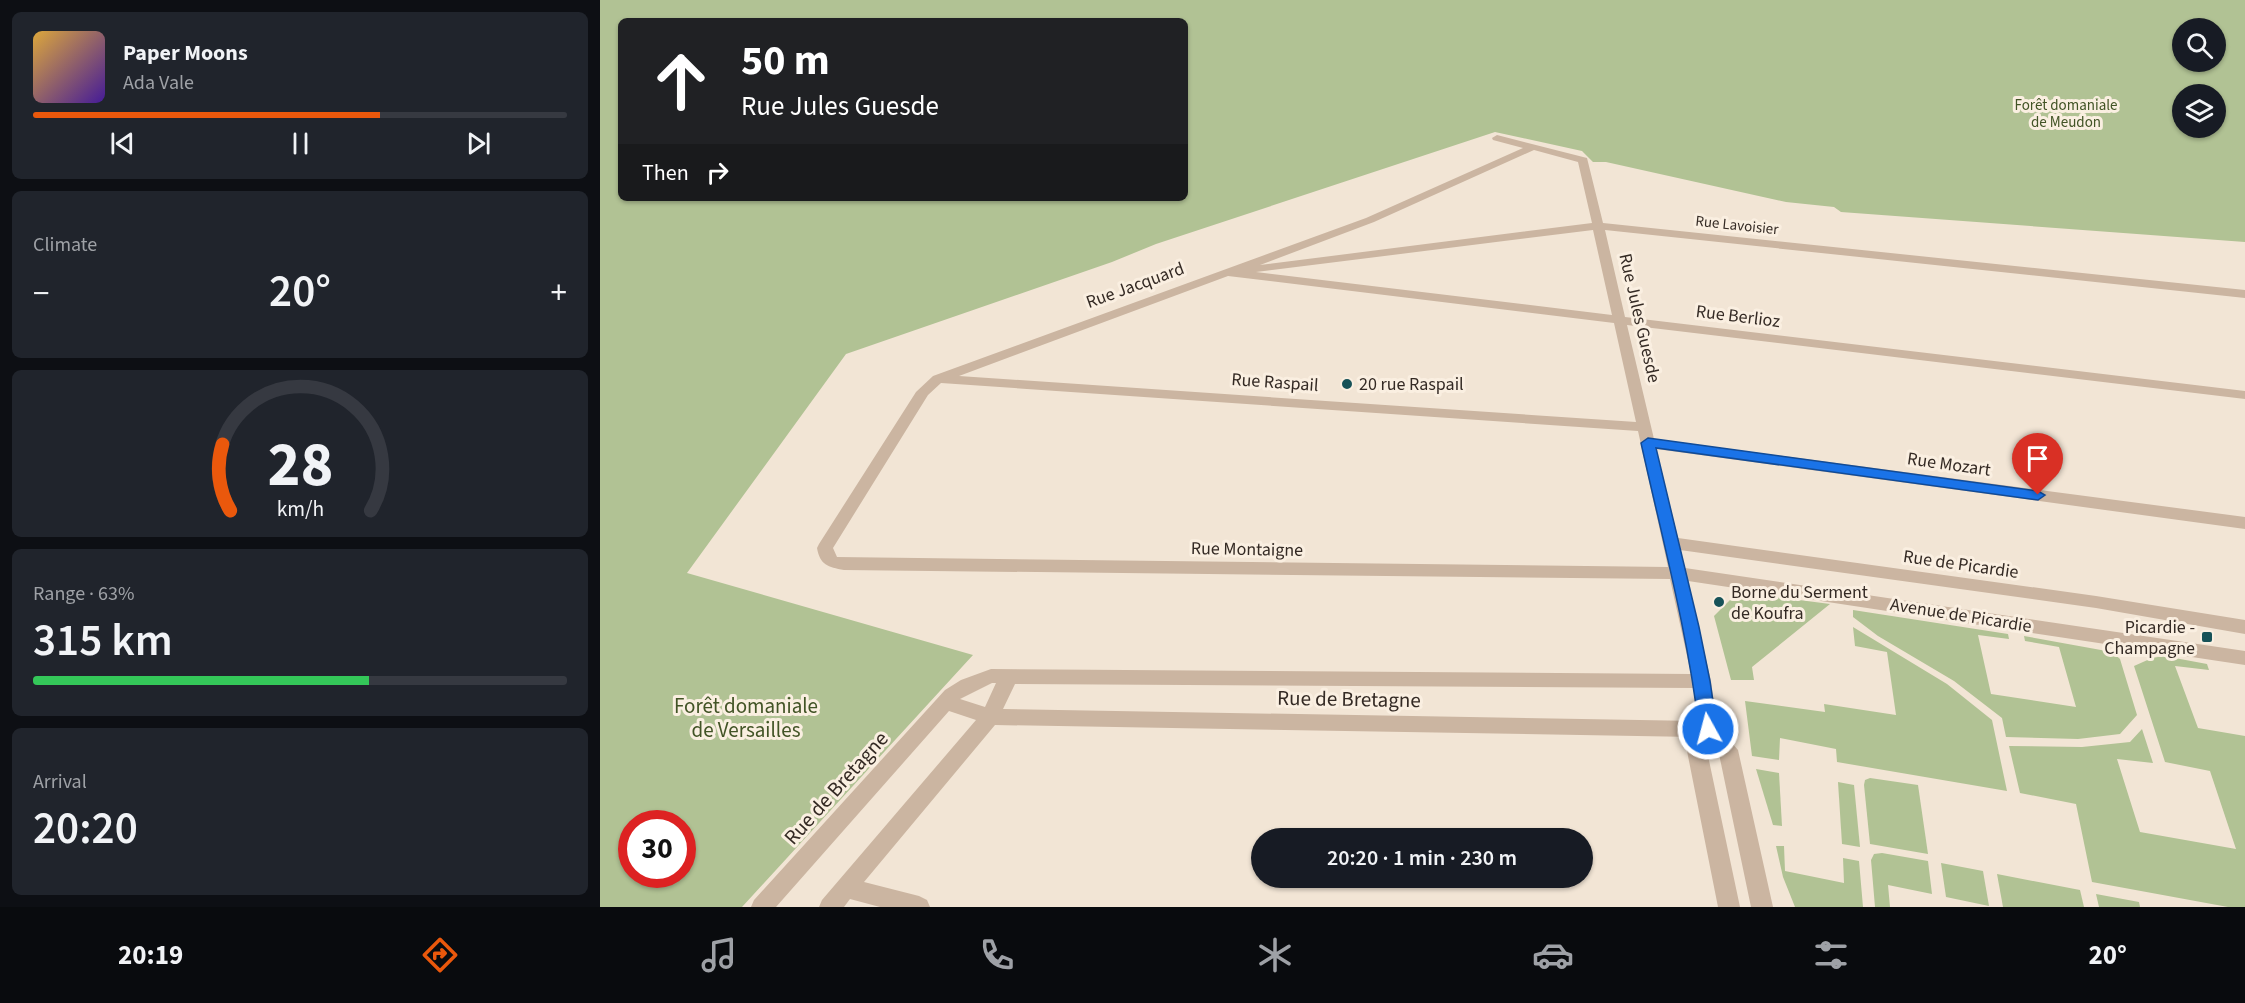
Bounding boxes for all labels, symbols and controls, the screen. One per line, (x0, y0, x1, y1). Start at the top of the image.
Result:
map controls (2172, 18, 2226, 138)
button: search (2172, 18, 2226, 72)
text: 50 m (741, 31, 830, 91)
text: Paper Moons (123, 37, 248, 69)
icon: ahead (642, 42, 720, 120)
text: Ada Vale (123, 69, 194, 97)
button: layers (2172, 84, 2226, 138)
text: Rue Jules Guesde (741, 87, 939, 126)
park label: Forêt domaniale de Meudon (2015, 95, 2117, 133)
icon: previous (106, 127, 139, 160)
icon: pause (284, 127, 317, 160)
icon: next (462, 127, 495, 160)
icon: right (701, 156, 734, 189)
text: Then (642, 157, 689, 189)
street label: Rue Lavoisier (1694, 211, 1780, 240)
text: Climate (33, 231, 97, 259)
street label: Rue Jules Guesde (1612, 251, 1667, 385)
street label: Rue Jacquard (1083, 256, 1188, 315)
text: 20° (269, 260, 331, 324)
text: − (33, 270, 49, 317)
text: + (551, 270, 567, 317)
street label: Rue Berlioz (1694, 299, 1782, 334)
street label: Rue Raspail (1231, 367, 1319, 398)
place label: 20 rue Raspail (1359, 372, 1464, 397)
marker: 20 rue Raspail (1340, 377, 1354, 391)
text: 28 (267, 421, 333, 510)
pin (2012, 433, 2063, 495)
icon: arrive (2021, 442, 2054, 475)
street label: Rue Mozart (1906, 446, 1992, 483)
text: km/h (276, 494, 324, 525)
street label: Rue Montaigne (1191, 536, 1303, 563)
street label: Rue de Picardie (1902, 544, 2020, 585)
text: Range · 63% (33, 580, 134, 608)
place label: Borne du Serment de Koufra (1731, 580, 1868, 626)
street label: Avenue de Picardie (1888, 592, 2033, 639)
marker: Borne du Serment de Koufra (1712, 595, 1726, 609)
text: 315 km (33, 609, 173, 673)
place label: Picardie - Champagne (2104, 615, 2195, 661)
marker: Picardie - Champagne (2200, 630, 2214, 644)
street label: Rue de Bretagne (1277, 683, 1421, 715)
park label: Forêt domaniale de Versailles (674, 691, 818, 745)
position arrow (1676, 697, 1740, 761)
street label: Rue de Bretagne (777, 725, 895, 851)
text: Arrival (33, 768, 87, 796)
text: 20:20 (33, 797, 138, 861)
speed limit sign: 30 (618, 810, 696, 888)
text: 20:20 · 1 min · 230 m (1327, 842, 1517, 874)
icon: directions (419, 934, 461, 976)
icon: music (698, 934, 740, 976)
icon: phone (976, 934, 1018, 976)
icon: climate (1254, 934, 1296, 976)
icon: car (1532, 934, 1574, 976)
icon: filters (1810, 934, 1852, 976)
text: 20:19 (118, 936, 183, 975)
text: 20° (2089, 936, 2127, 975)

